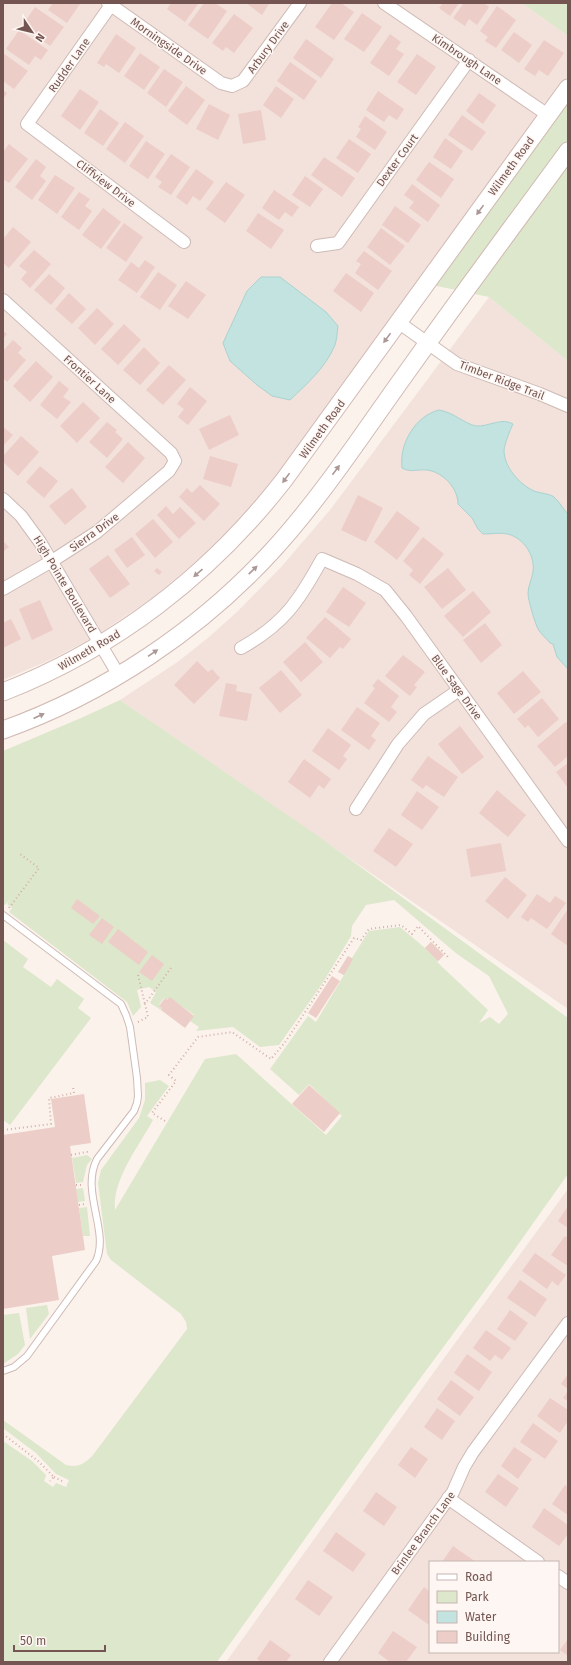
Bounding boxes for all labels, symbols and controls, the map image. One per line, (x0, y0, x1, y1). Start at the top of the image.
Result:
north arrow (12, 12, 52, 52)
street label: Morningside Drive (128, 15, 209, 78)
street label: Arbury Drive (245, 18, 292, 76)
text: N (32, 31, 47, 44)
street label: Kimbrough Lane (429, 31, 504, 87)
street label: Rudder Lane (46, 36, 93, 95)
street label: Dexter Court (374, 131, 421, 189)
street label: Wilmeth Road (486, 134, 537, 198)
street label: Cliffview Drive (73, 157, 138, 210)
one-way arrow (475, 205, 484, 216)
one-way arrow (383, 333, 391, 344)
street label: Frontier Lane (61, 353, 118, 406)
street label: Timber Ridge Trail (457, 358, 546, 403)
street label: Wilmeth Road (297, 397, 348, 461)
one-way arrow (332, 465, 340, 476)
one-way arrow (282, 472, 290, 483)
street label: Sierra Drive (67, 510, 122, 555)
street label: High Pointe Boulevard (30, 533, 99, 635)
one-way arrow (248, 565, 258, 575)
one-way arrow (193, 569, 204, 578)
street label: Wilmeth Road (56, 627, 123, 673)
one-way arrow (148, 649, 158, 657)
street label: Blue Sage Drive (429, 652, 485, 722)
one-way arrow (34, 713, 45, 719)
street label: Brinlee Branch Lane (389, 1489, 458, 1578)
legend (429, 1561, 559, 1653)
text: Road (465, 1570, 493, 1584)
text: Park (465, 1590, 489, 1604)
text: Water (465, 1610, 497, 1624)
scale bar (14, 1627, 105, 1653)
text: Building (465, 1630, 511, 1644)
text: 50 m (20, 1634, 46, 1648)

